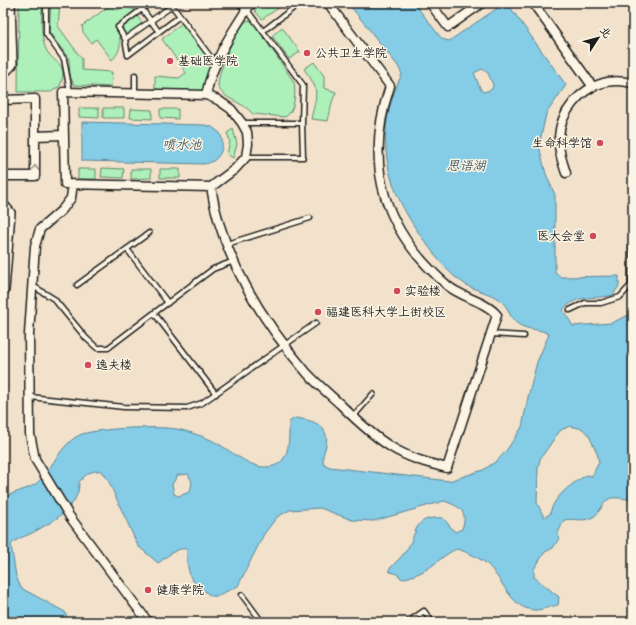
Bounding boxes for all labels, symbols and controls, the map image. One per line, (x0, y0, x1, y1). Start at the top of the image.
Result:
north arrow (578, 18, 618, 58)
text: 北 (597, 24, 614, 41)
place label: 公共卫生学院 (315, 46, 387, 60)
marker: 公共卫生学院 (302, 48, 312, 58)
place label: 基础医学院 (178, 54, 238, 68)
marker: 基础医学院 (165, 56, 175, 66)
place label: 生命科学馆 (532, 136, 592, 150)
water label: 喷水池 (162, 137, 202, 152)
marker: 生命科学馆 (595, 138, 605, 148)
water label: 思语湖 (446, 158, 487, 173)
one-way arrow (31, 165, 39, 171)
place label: 医大会堂 (537, 229, 585, 243)
marker: 医大会堂 (588, 231, 598, 241)
place label: 实验楼 (405, 284, 441, 298)
marker: 实验楼 (392, 286, 402, 296)
place label: 福建医科大学上街校区 (326, 305, 446, 319)
marker: 福建医科大学上街校区 (313, 307, 323, 317)
place label: 逸夫楼 (96, 358, 132, 372)
marker: 逸夫楼 (83, 360, 93, 370)
place label: 健康学院 (156, 583, 204, 597)
marker: 健康学院 (143, 585, 153, 595)

